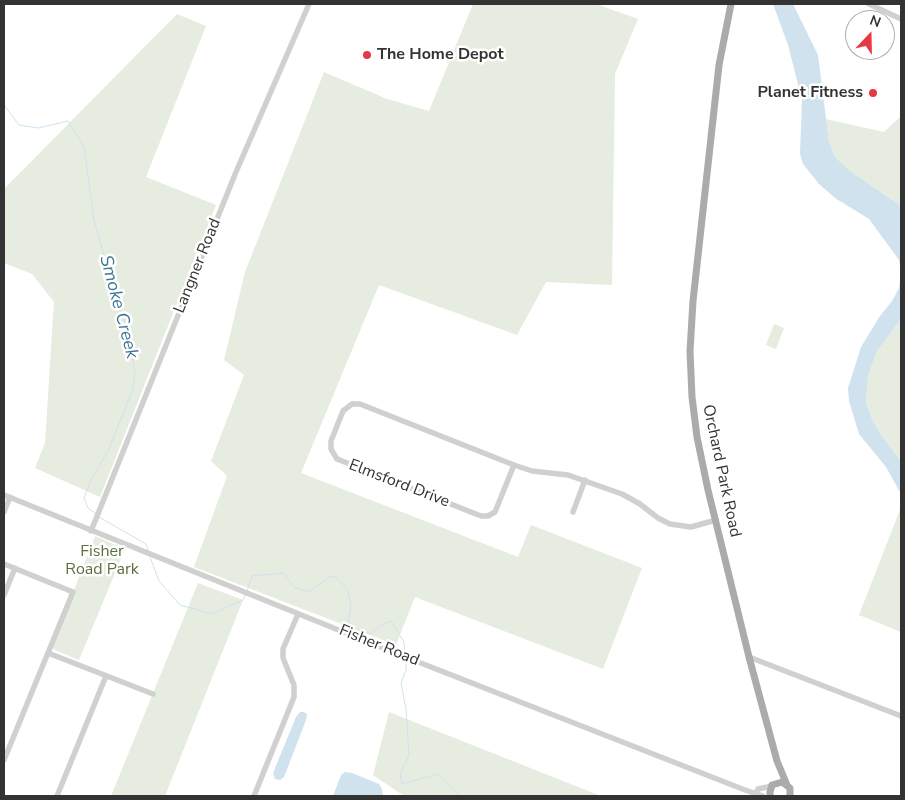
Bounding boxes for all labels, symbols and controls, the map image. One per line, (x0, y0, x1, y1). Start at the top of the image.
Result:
north arrow (845, 10, 895, 60)
text: N (867, 11, 883, 32)
place label: The Home Depot (377, 45, 504, 65)
marker: The Home Depot (361, 49, 373, 61)
place label: Planet Fitness (757, 83, 863, 103)
marker: Planet Fitness (867, 87, 879, 99)
street label: Langner Road (170, 216, 226, 316)
water label: Smoke Creek (94, 253, 142, 361)
street label: Orchard Park Road (698, 403, 744, 539)
street label: Elmsford Drive (346, 456, 452, 512)
park label: Fisher Road Park (65, 542, 139, 580)
street label: Fisher Road (336, 621, 422, 671)

